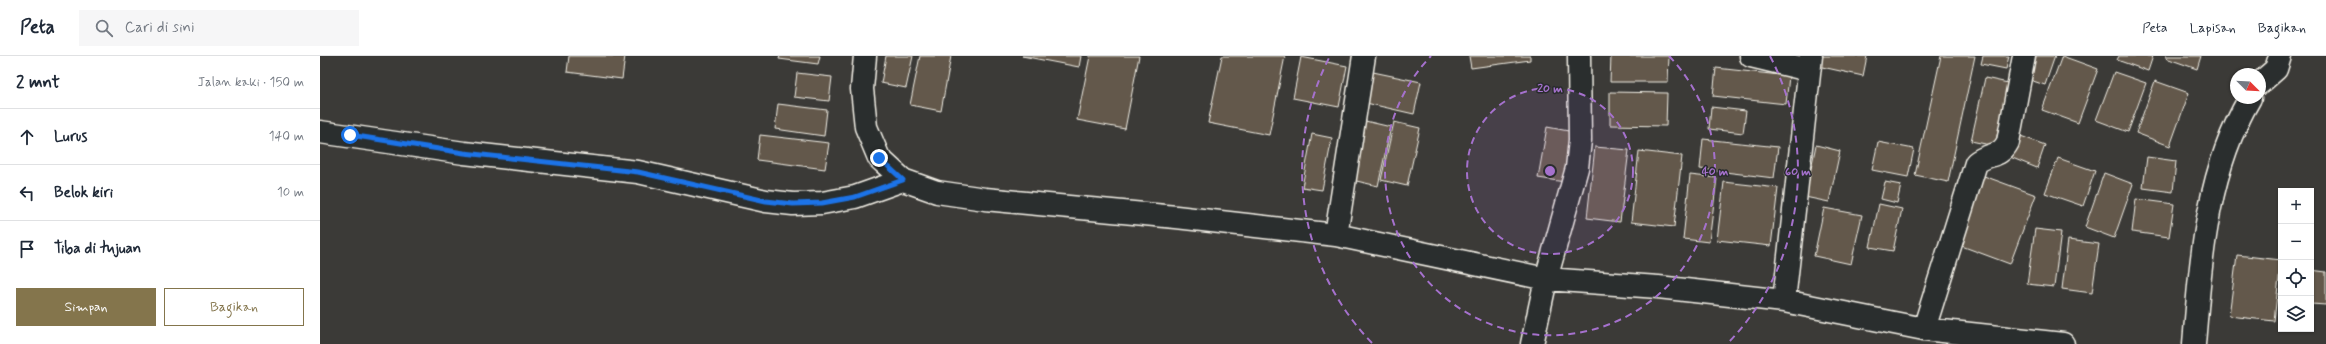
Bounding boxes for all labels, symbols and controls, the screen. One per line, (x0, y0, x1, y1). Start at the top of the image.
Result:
search box (79, 10, 359, 46)
text: Peta (20, 15, 55, 40)
icon: search (93, 17, 115, 39)
text: Cari di sini (125, 18, 195, 38)
text: Peta (2142, 19, 2168, 37)
text: Lapisan (2190, 19, 2236, 37)
text: Bagikan (2258, 19, 2306, 37)
north arrow (2230, 68, 2266, 104)
text: 2 mnt (16, 71, 60, 93)
text: Jalan kaki · 150 m (198, 74, 304, 91)
text: 20 m (1537, 81, 1563, 97)
icon: ahead (16, 126, 38, 148)
route start (341, 126, 359, 144)
text: Lurus (54, 127, 87, 147)
text: 140 m (269, 128, 304, 145)
route end (870, 149, 888, 167)
centre of rings (1543, 164, 1557, 178)
text: 40 m (1702, 164, 1729, 180)
text: 60 m (1785, 164, 1811, 180)
icon: left (16, 182, 38, 204)
text: Belok kiri (54, 183, 113, 203)
text: 10 m (277, 184, 304, 201)
map controls (2278, 188, 2314, 332)
button: + (2278, 188, 2314, 224)
button: − (2278, 224, 2314, 260)
icon: arrive (16, 238, 38, 260)
text: Tiba di tujuan (54, 239, 141, 259)
button: locate (2278, 260, 2314, 296)
button: Simpan (16, 288, 156, 326)
button: Bagikan (164, 288, 304, 326)
button: layers (2278, 296, 2314, 332)

